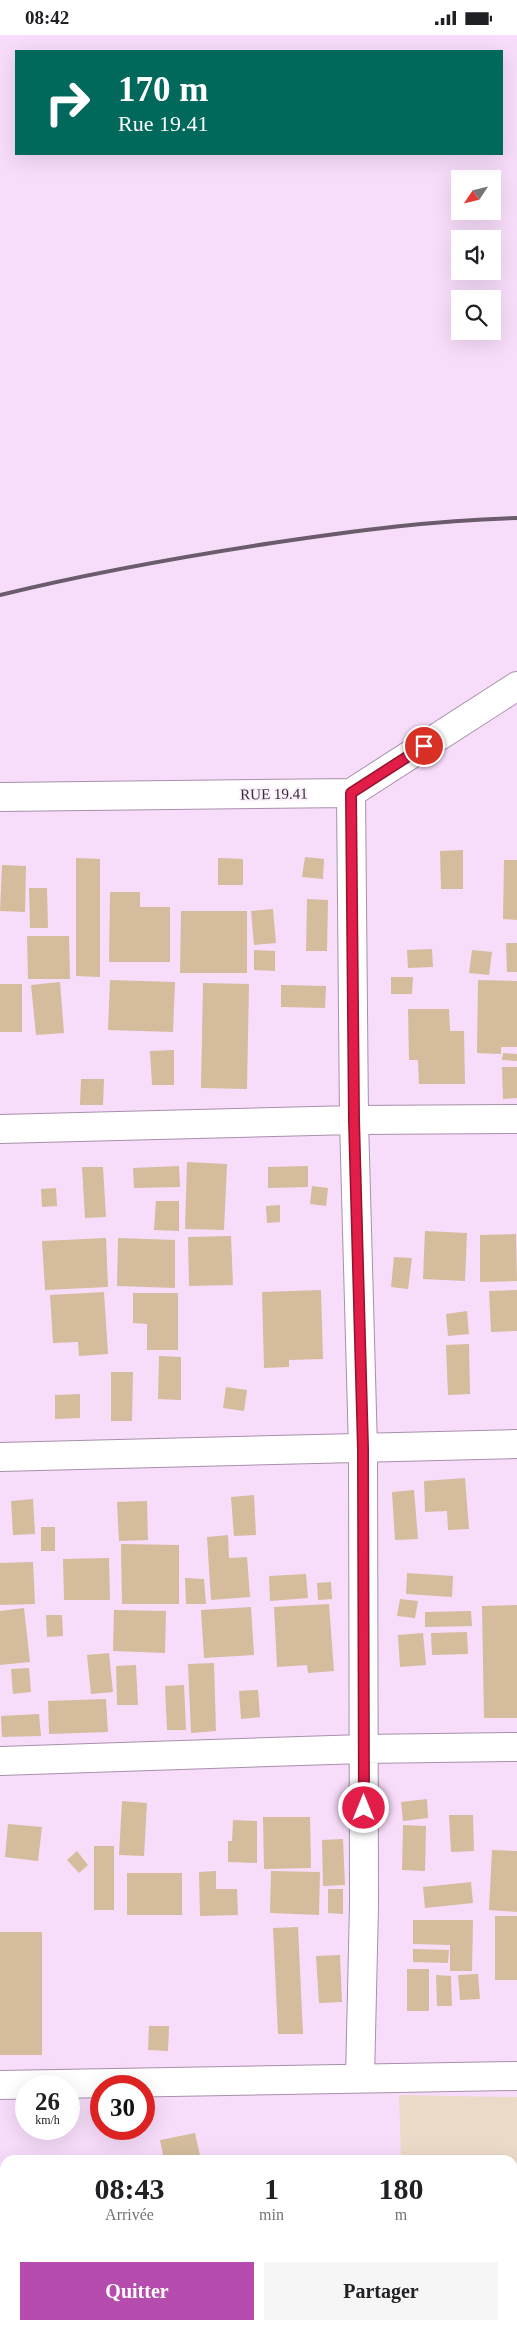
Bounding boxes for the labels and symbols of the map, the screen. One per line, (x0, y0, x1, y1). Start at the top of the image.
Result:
north arrow (451, 170, 501, 220)
pin (403, 725, 445, 767)
street label: RUE 19.41 (240, 785, 308, 803)
position arrow (337, 1781, 389, 1833)
speed limit sign: 30 (90, 2075, 155, 2140)

